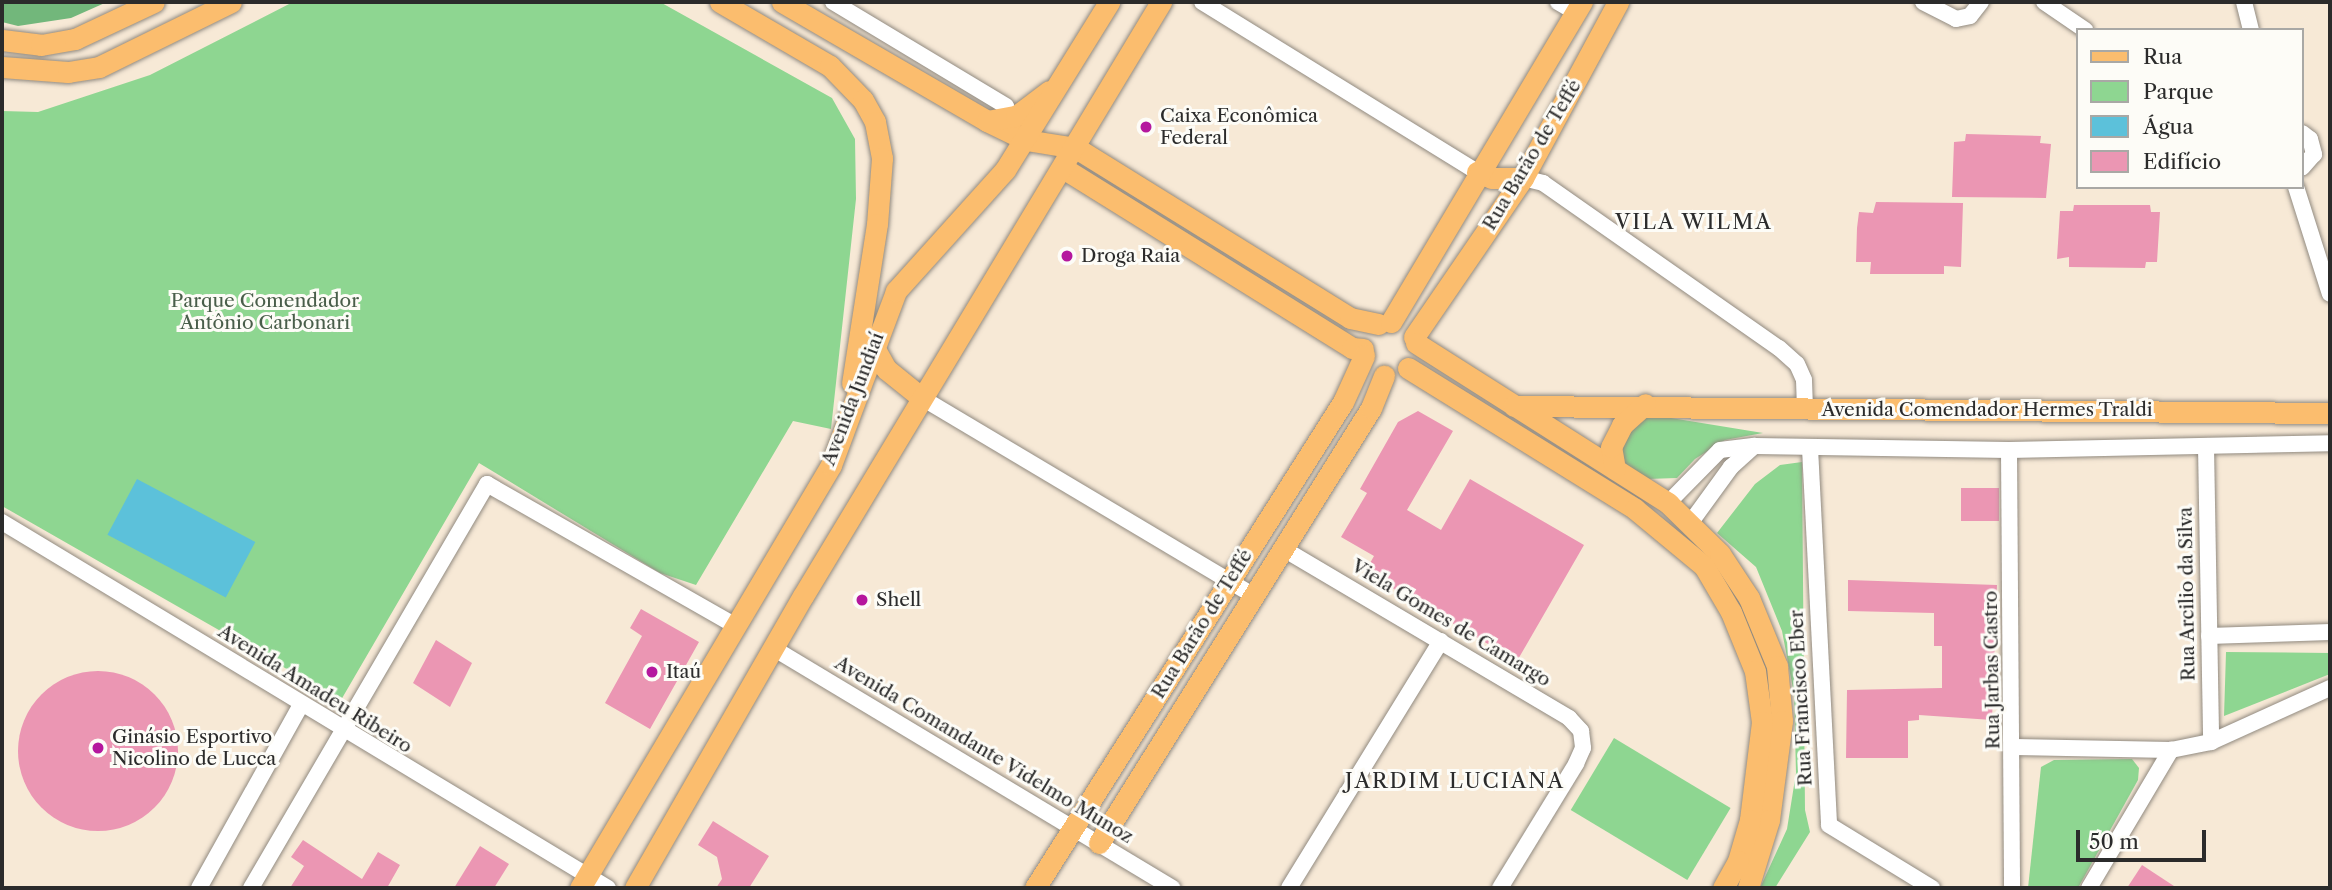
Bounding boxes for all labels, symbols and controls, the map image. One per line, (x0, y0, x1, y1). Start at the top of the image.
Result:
legend (2076, 28, 2304, 189)
text: Rua (2143, 44, 2182, 69)
street label: Rua Barão de Teffé (1478, 75, 1586, 235)
text: Parque (2143, 79, 2214, 104)
place label: Caixa Econômica Federal (1160, 105, 1318, 149)
text: Água (2143, 114, 2194, 139)
marker: Caixa Econômica Federal (1138, 119, 1154, 135)
text: Edifício (2143, 149, 2221, 174)
district label: VILA WILMA (1616, 209, 1772, 235)
place label: Droga Raia (1081, 245, 1181, 267)
marker: Droga Raia (1059, 248, 1075, 264)
park label: Parque Comendador Antônio Carbonari (171, 290, 359, 334)
street label: Avenida Jundiaí (817, 329, 889, 469)
street label: Avenida Comendador Hermes Traldi (1821, 399, 2153, 421)
street label: Rua Arcilio da Silva (2174, 506, 2200, 682)
street label: Rua Barão de Teffé (1147, 545, 1257, 703)
street label: Viela Gomes de Camargo (1347, 554, 1555, 692)
place label: Shell (876, 589, 921, 611)
street label: Rua Jarbas Castro (1979, 590, 2005, 750)
marker: Shell (854, 592, 870, 608)
street label: Rua Francisco Eber (1785, 609, 1817, 787)
street label: Avenida Amadeu Ribeiro (213, 620, 417, 758)
street label: Avenida Comandante Videlmo Munoz (830, 651, 1138, 849)
place label: Itaú (666, 661, 701, 683)
marker: Itaú (644, 664, 660, 680)
place label: Ginásio Esportivo Nicolino de Lucca (112, 726, 276, 770)
marker: Ginásio Esportivo Nicolino de Lucca (90, 740, 106, 756)
district label: JARDIM LUCIANA (1347, 768, 1563, 794)
scale bar (2080, 816, 2210, 860)
text: 50 m (2089, 829, 2139, 854)

